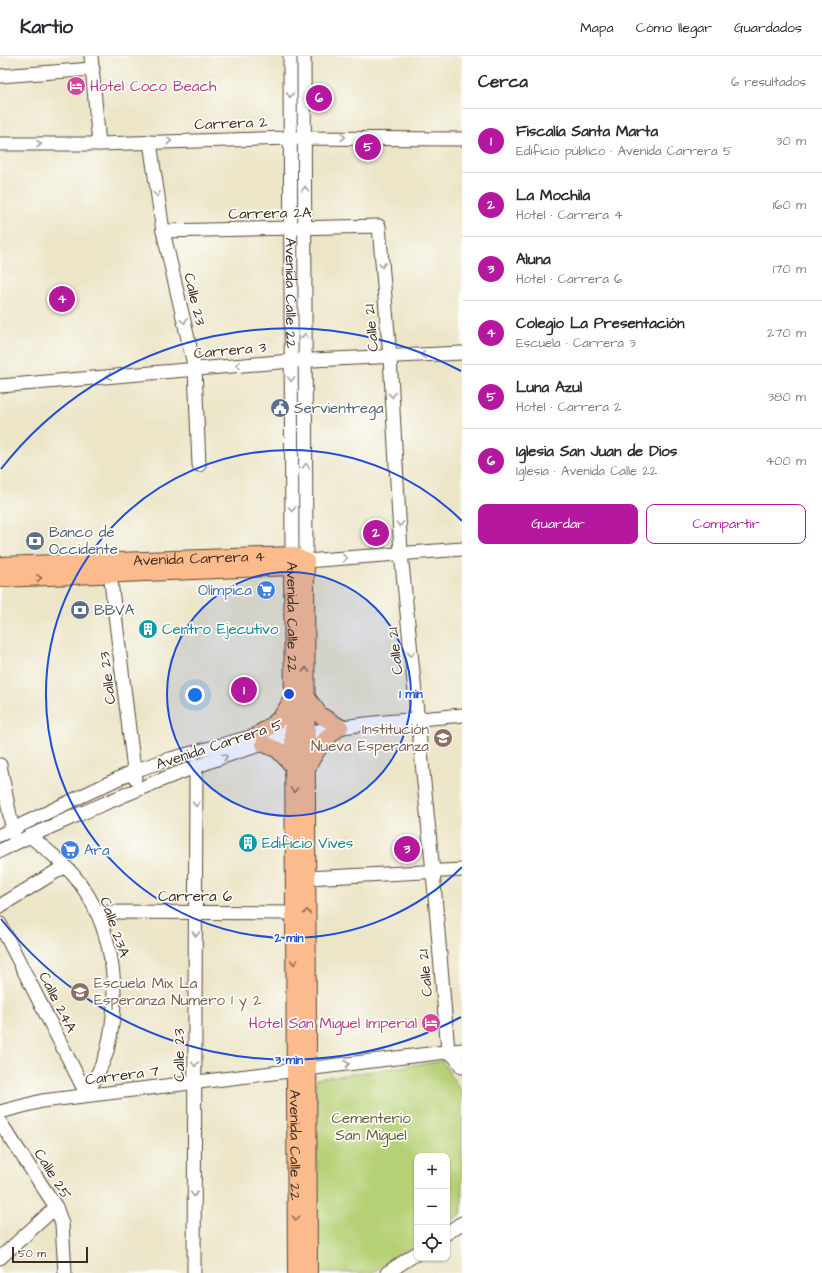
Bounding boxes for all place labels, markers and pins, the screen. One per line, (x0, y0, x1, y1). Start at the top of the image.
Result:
hotel icon: Hotel Coco Beach (65, 75, 87, 97)
place label: Hotel Coco Beach (90, 76, 217, 97)
pin: 6 (306, 83, 332, 113)
pin: 5 (355, 132, 381, 162)
pin: 4 (49, 284, 75, 314)
public building icon: Servientrega (269, 397, 291, 419)
place label: Servientrega (294, 398, 384, 420)
pin: 2 (363, 518, 389, 548)
place label: Banco de Occidente (49, 522, 118, 560)
bank icon: Banco de Occidente (24, 530, 46, 552)
supermarket icon: Olímpica (255, 579, 277, 601)
place label: Olímpica (198, 580, 252, 601)
bank icon: BBVA (69, 599, 91, 621)
place label: BBVA (94, 600, 135, 621)
building icon: Centro Ejecutivo (137, 618, 159, 640)
place label: Centro Ejecutivo (162, 619, 279, 640)
pin: 1 (231, 675, 257, 705)
centre of rings (282, 687, 296, 701)
place label: Institución Nueva Esperanza (311, 719, 429, 757)
school or university icon: Institución Nueva Esperanza (432, 727, 454, 749)
building icon: Edificio Vives (237, 832, 259, 854)
place label: Edificio Vives (262, 833, 354, 854)
pin: 3 (394, 834, 420, 864)
supermarket icon: Ara (59, 839, 81, 861)
place label: Ara (84, 840, 110, 861)
place label: Escuela Mix La Esperanza Numero 1 y 2 (94, 973, 262, 1012)
school or university icon: Escuela Mix La Esperanza Numero 1 y 2 (69, 981, 91, 1003)
hotel icon: Hotel San Miguel Imperial (420, 1012, 442, 1034)
place label: Hotel San Miguel Imperial (249, 1013, 417, 1035)

